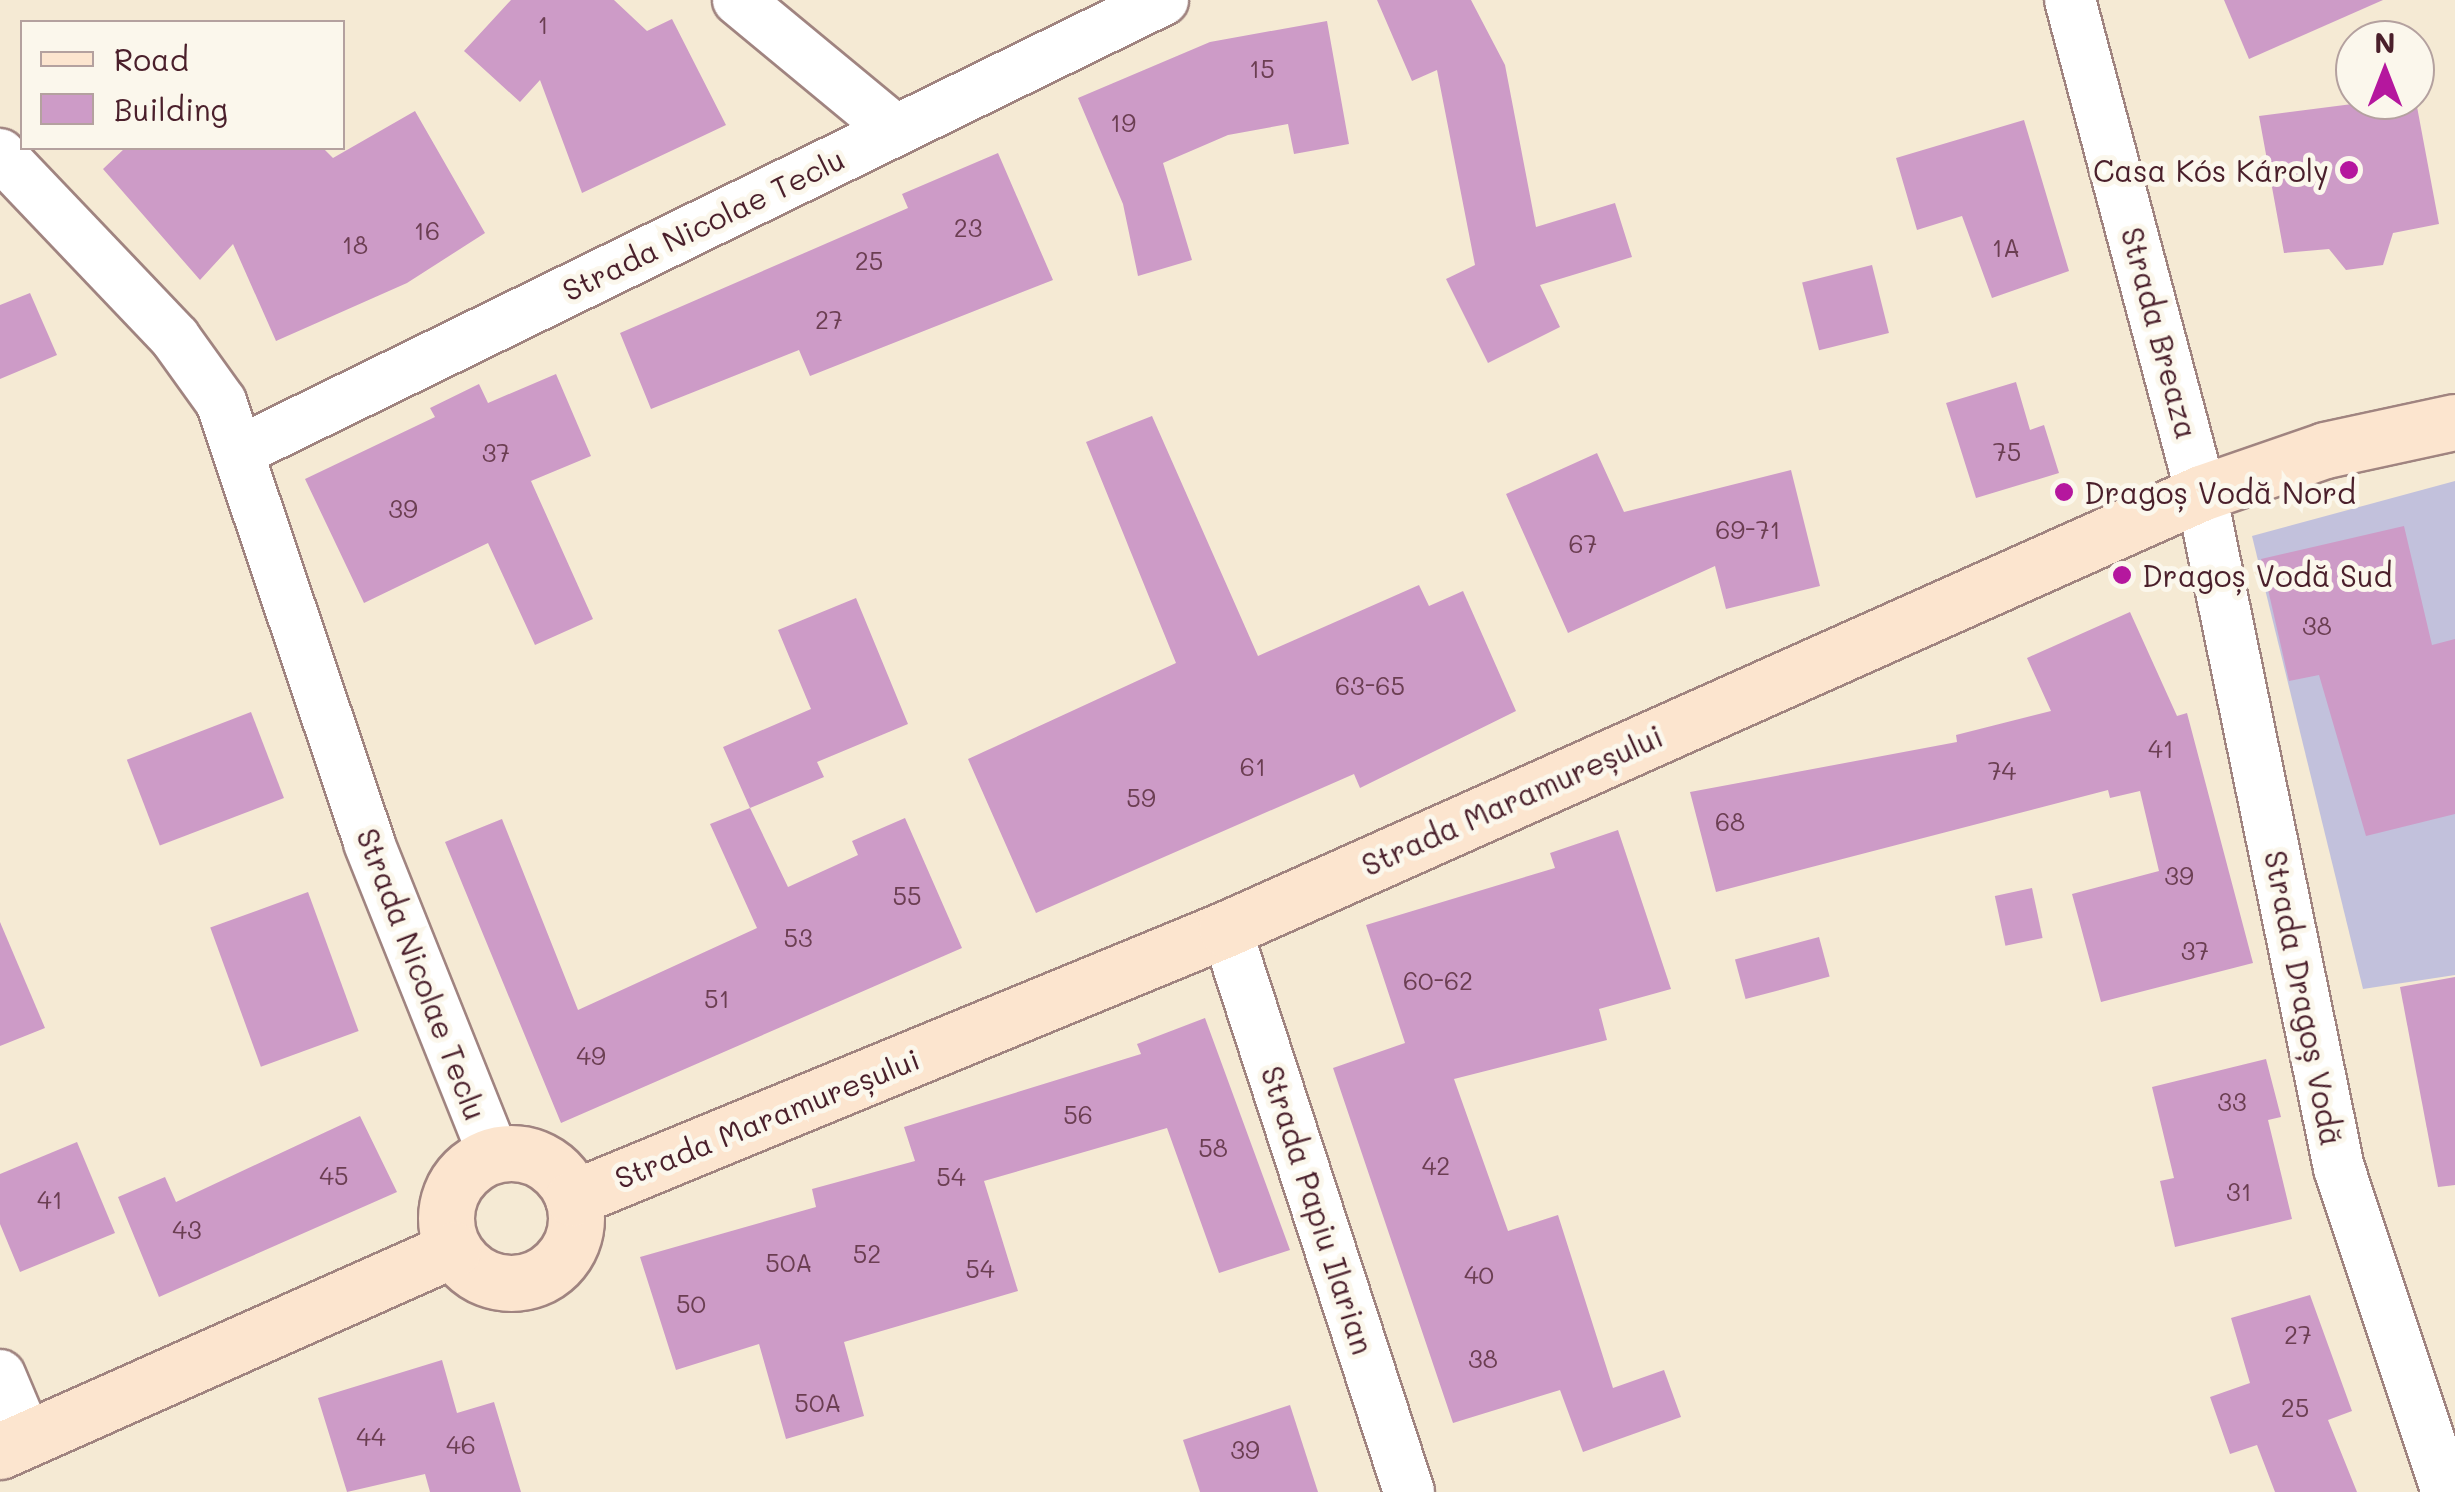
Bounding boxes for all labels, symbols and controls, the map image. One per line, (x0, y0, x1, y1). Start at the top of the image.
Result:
house number: 1 (537, 9, 549, 39)
legend (20, 20, 345, 150)
north arrow (2335, 20, 2435, 120)
text: N (2374, 24, 2396, 60)
text: Road (114, 39, 189, 79)
house number: 15 (1249, 53, 1275, 83)
text: Building (114, 89, 228, 129)
house number: 19 (1110, 107, 1136, 137)
street label: Strada Nicolae Teclu (556, 140, 850, 308)
place label: Casa Kós Károly (2093, 152, 2329, 188)
marker: Casa Kós Károly (2338, 159, 2360, 181)
house number: 23 (954, 212, 982, 242)
house number: 16 (414, 215, 440, 245)
street label: Strada Breaza (2114, 223, 2206, 443)
house number: 18 (342, 229, 368, 259)
house number: 1A (1992, 232, 2020, 262)
house number: 25 (855, 245, 883, 275)
house number: 27 (815, 304, 843, 334)
house number: 75 (1993, 436, 2021, 466)
house number: 37 (482, 437, 510, 467)
place label: Dragoș Vodă Nord (2084, 474, 2356, 510)
marker: Dragoș Vodă Nord (2053, 481, 2075, 503)
house number: 39 (388, 493, 418, 523)
house number: 69-71 (1715, 514, 1781, 544)
house number: 67 (1569, 528, 1597, 558)
place label: Dragoș Vodă Sud (2142, 557, 2392, 593)
marker: Dragoș Vodă Sud (2111, 564, 2133, 586)
house number: 38 (2302, 610, 2332, 640)
house number: 63-65 (1335, 670, 1405, 700)
street label: Strada Maramureșului (1356, 717, 1668, 883)
house number: 41 (2148, 733, 2174, 763)
house number: 61 (1240, 751, 1266, 781)
house number: 74 (1988, 755, 2016, 785)
house number: 59 (1126, 782, 1156, 812)
house number: 68 (1715, 806, 1745, 836)
street label: Strada Nicolae Teclu (350, 823, 494, 1125)
street label: Strada Dragoș Vodă (2258, 847, 2350, 1149)
house number: 39 (2164, 860, 2194, 890)
house number: 55 (892, 880, 922, 910)
house number: 53 (783, 922, 813, 952)
house number: 37 (2181, 935, 2209, 965)
house number: 60-62 (1403, 965, 1473, 995)
house number: 51 (704, 983, 730, 1013)
house number: 49 (576, 1040, 606, 1070)
street label: Strada Maramureșului (609, 1040, 925, 1196)
street label: Strada Papiu Ilarian (1254, 1061, 1382, 1359)
house number: 33 (2217, 1086, 2247, 1116)
house number: 56 (1063, 1099, 1093, 1129)
house number: 58 (1198, 1132, 1228, 1162)
house number: 42 (1422, 1150, 1450, 1180)
house number: 45 (319, 1160, 349, 1190)
house number: 54 (936, 1161, 966, 1191)
house number: 31 (2226, 1176, 2252, 1206)
house number: 41 (37, 1184, 63, 1214)
house number: 43 (172, 1214, 202, 1244)
house number: 52 (853, 1238, 881, 1268)
house number: 50A (765, 1247, 813, 1277)
house number: 54 (965, 1253, 995, 1283)
house number: 40 (1464, 1259, 1494, 1289)
house number: 50 (676, 1288, 706, 1318)
house number: 27 (2284, 1319, 2312, 1349)
house number: 38 (1468, 1343, 1498, 1373)
house number: 50A (794, 1387, 842, 1417)
house number: 25 (2281, 1392, 2309, 1422)
house number: 44 (356, 1421, 386, 1451)
house number: 46 (446, 1429, 476, 1459)
house number: 39 (1230, 1434, 1260, 1464)

